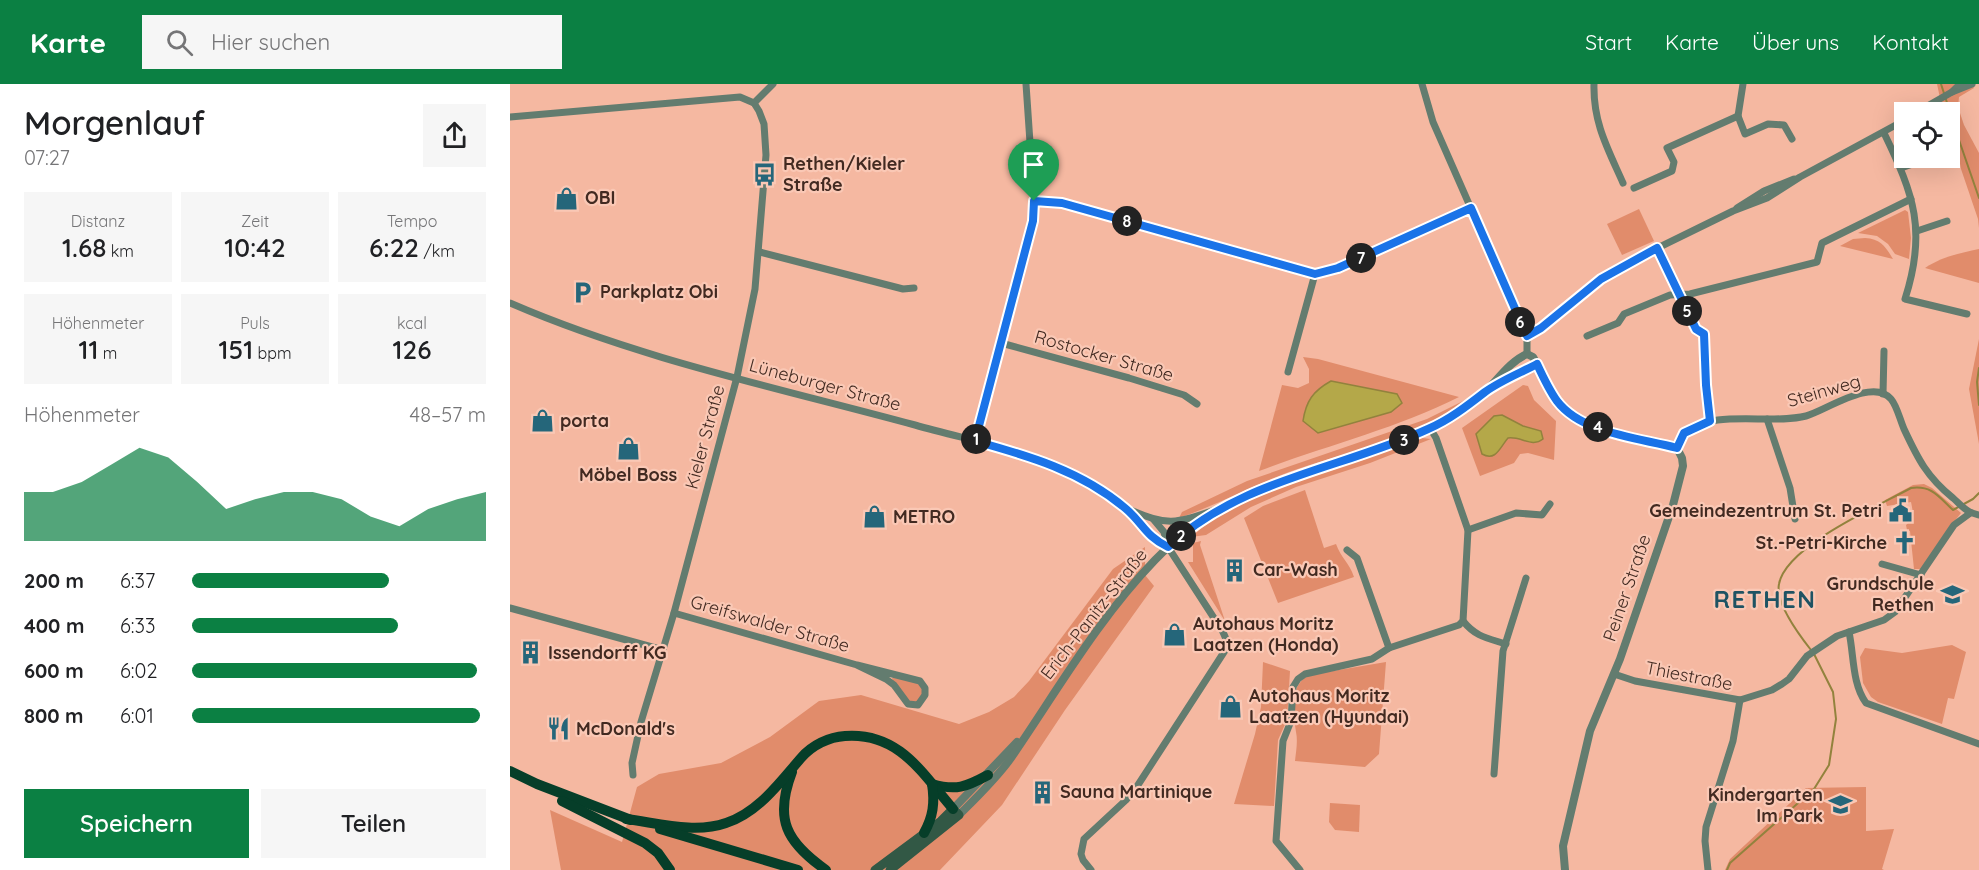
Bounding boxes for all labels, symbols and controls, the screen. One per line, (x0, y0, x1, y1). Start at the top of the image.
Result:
search box (142, 15, 562, 69)
text: Karte (30, 25, 106, 60)
icon: search (163, 26, 196, 59)
text: Hier suchen (211, 28, 330, 56)
text: Start (1585, 29, 1632, 55)
text: Karte (1665, 29, 1719, 55)
text: Über uns (1752, 29, 1839, 55)
text: Kontakt (1872, 29, 1949, 55)
text: Morgenlauf (24, 102, 205, 143)
map controls (1894, 102, 1960, 168)
button: locate (1894, 102, 1960, 168)
button: share (423, 104, 486, 167)
pin (1008, 139, 1059, 201)
text: 07:27 (24, 145, 70, 170)
icon: arrive (1017, 148, 1050, 181)
place label: Rethen/Kieler Straße (783, 152, 905, 196)
bus stop icon: Rethen/Kieler Straße (752, 161, 778, 187)
shop icon: OBI (554, 185, 580, 211)
place label: OBI (585, 186, 615, 209)
pin: 8 (1112, 206, 1142, 236)
text: Distanz (71, 211, 125, 231)
text: Zeit (241, 211, 269, 231)
text: Tempo (387, 211, 437, 231)
text: 8 (1123, 211, 1131, 231)
text: 1.68 (62, 231, 106, 264)
text: 10:42 (224, 231, 286, 264)
text: 6:22 (369, 231, 419, 264)
text: km (106, 241, 134, 261)
text: /km (419, 241, 455, 261)
pin: 7 (1346, 243, 1376, 273)
text: 7 (1357, 248, 1365, 268)
parking icon: Parkplatz Obi (569, 279, 595, 305)
place label: Parkplatz Obi (600, 280, 718, 303)
pin: 5 (1672, 296, 1702, 326)
text: 5 (1682, 301, 1692, 321)
pin: 6 (1505, 307, 1535, 337)
text: 6 (1516, 312, 1524, 332)
text: Höhenmeter (52, 313, 144, 333)
text: Puls (240, 313, 270, 333)
text: kcal (397, 313, 427, 333)
street label: Rostocker Straße (1032, 325, 1176, 386)
text: 11 (79, 333, 98, 366)
text: 151 (219, 333, 253, 366)
text: 126 (393, 333, 431, 366)
text: m (98, 343, 117, 363)
text: bpm (253, 343, 292, 363)
street label: Lüneburger Straße (747, 353, 903, 416)
street label: Steinweg (1784, 369, 1863, 412)
street label: Kieler Straße (680, 382, 729, 492)
text: Höhenmeter (24, 402, 140, 427)
text: 48–57 m (410, 402, 486, 427)
shop icon: porta (529, 408, 555, 434)
place label: porta (560, 409, 609, 432)
pin: 4 (1583, 412, 1613, 442)
text: 4 (1593, 417, 1603, 437)
pin: 1 (961, 424, 991, 454)
pin: 3 (1389, 425, 1419, 455)
text: 1 (973, 429, 979, 449)
text: 3 (1400, 430, 1408, 450)
shop icon: Möbel Boss (615, 436, 641, 462)
place label: Möbel Boss (579, 463, 677, 486)
public building icon: Gemeindezentrum St. Petri (1887, 498, 1913, 524)
place label: Gemeindezentrum St. Petri (1649, 499, 1882, 522)
shop icon: METRO (862, 504, 888, 530)
place label: METRO (893, 505, 955, 528)
pin: 2 (1166, 521, 1196, 551)
text: 2 (1176, 526, 1186, 546)
church icon: St.-Petri-Kirche (1892, 530, 1918, 556)
street label: Peiner Straße (1597, 531, 1656, 644)
place label: St.-Petri-Kirche (1755, 531, 1887, 554)
street label: Erich-Panitz-Straße (1035, 544, 1152, 684)
building icon: Car-Wash (1222, 557, 1248, 583)
place label: Car-Wash (1253, 558, 1338, 581)
text: 200 m (24, 568, 84, 593)
text: 6:37 (120, 568, 155, 593)
place label: Grundschule Rethen (1827, 572, 1934, 616)
school or university icon: Grundschule Rethen (1939, 581, 1965, 607)
district label: RETHEN (1714, 584, 1816, 614)
street label: Greifswalder Straße (688, 590, 852, 657)
place label: Autohaus Moritz Laatzen (Honda) (1193, 612, 1339, 656)
text: 400 m (24, 613, 84, 638)
text: 6:33 (120, 613, 155, 638)
shop icon: Autohaus Moritz Laatzen (Honda) (1162, 621, 1188, 647)
building icon: Issendorff KG (517, 640, 543, 666)
place label: Issendorff KG (548, 641, 667, 664)
street label: Thiestraße (1644, 656, 1735, 695)
text: 600 m (24, 658, 84, 683)
text: 6:02 (120, 658, 157, 683)
place label: Autohaus Moritz Laatzen (Hyundai) (1249, 684, 1409, 728)
shop icon: Autohaus Moritz Laatzen (Hyundai) (1218, 693, 1244, 719)
text: 800 m (24, 703, 84, 728)
text: 6:01 (120, 703, 154, 728)
restaurant icon: McDonald's (545, 716, 571, 742)
place label: McDonald's (576, 717, 675, 740)
building icon: Sauna Martinique (1029, 779, 1055, 805)
place label: Sauna Martinique (1060, 780, 1212, 803)
place label: Kindergarten Im Park (1708, 783, 1823, 827)
button: Speichern (24, 789, 249, 858)
button: Teilen (261, 789, 486, 858)
school or university icon: Kindergarten Im Park (1828, 792, 1854, 818)

